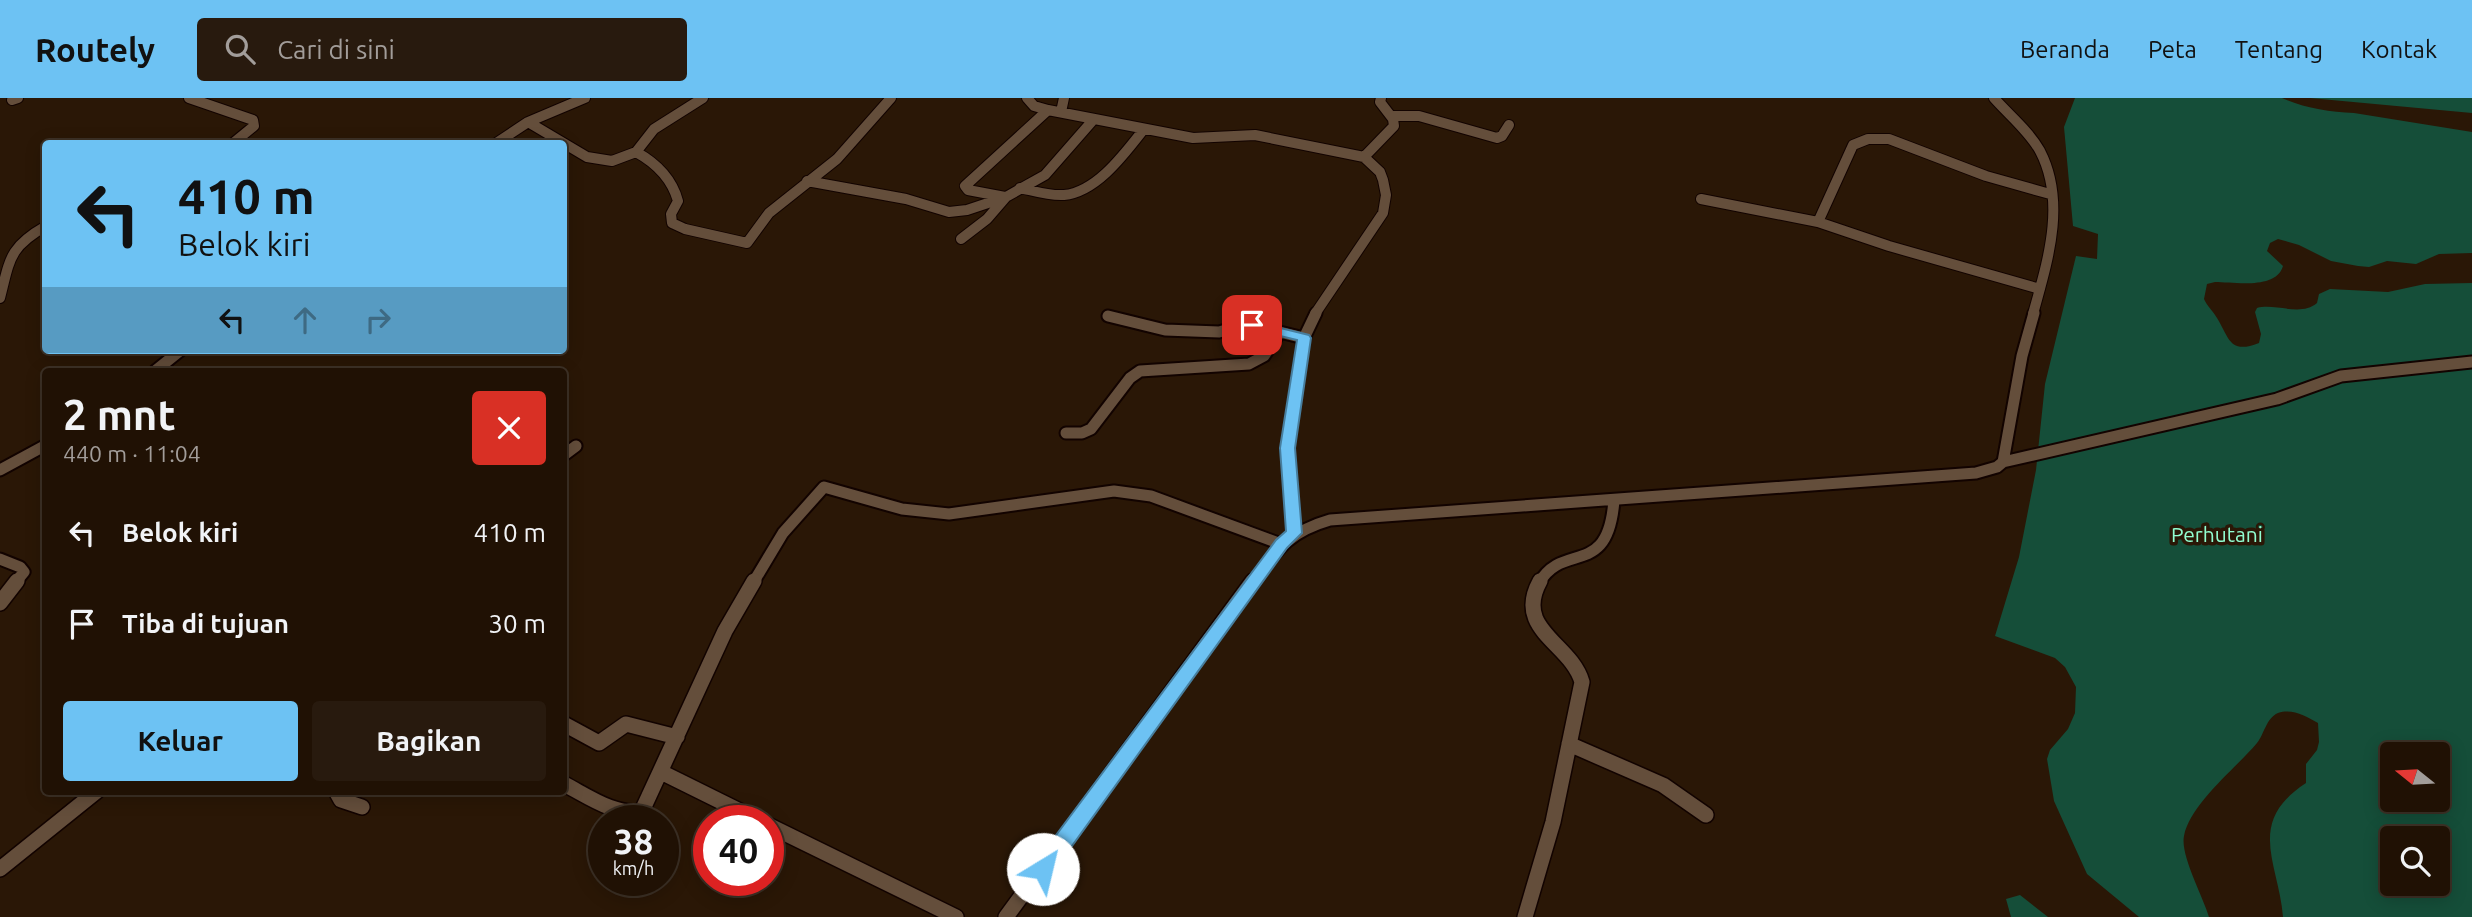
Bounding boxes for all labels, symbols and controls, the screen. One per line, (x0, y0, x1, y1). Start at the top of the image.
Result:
search box (197, 18, 687, 81)
icon: search (221, 30, 259, 68)
text: Routely (35, 31, 155, 68)
text: Cari di sini (277, 35, 395, 64)
text: Beranda (2020, 36, 2110, 63)
text: Peta (2148, 36, 2197, 63)
text: Tentang (2235, 36, 2323, 63)
text: Kontak (2361, 36, 2437, 63)
icon: left (63, 168, 154, 259)
text: 410 m (178, 168, 315, 223)
text: Belok kiri (178, 226, 310, 262)
pin (1222, 295, 1282, 355)
icon: left (213, 301, 251, 339)
icon: ahead (286, 301, 324, 339)
icon: right (359, 301, 397, 339)
icon: arrive (1233, 306, 1271, 344)
text: 2 mnt (63, 391, 176, 438)
button: close (472, 391, 546, 465)
text: 440 m · 11:04 (63, 441, 201, 466)
icon: left (63, 514, 101, 552)
text: Belok kiri (122, 518, 238, 547)
text: 410 m (474, 518, 546, 547)
park label: Perhutani (2171, 522, 2263, 546)
icon: arrive (63, 605, 101, 643)
text: Tiba di tujuan (122, 609, 289, 638)
text: 30 m (488, 609, 546, 638)
button: Keluar (63, 701, 298, 781)
button: Bagikan (312, 701, 546, 781)
north arrow (2380, 742, 2450, 812)
map controls (2380, 742, 2450, 896)
speed limit sign: 40 (693, 805, 784, 896)
text: 38 (614, 821, 653, 861)
button: search (2380, 826, 2450, 896)
position arrow (1006, 832, 1080, 906)
text: km/h (613, 858, 654, 878)

